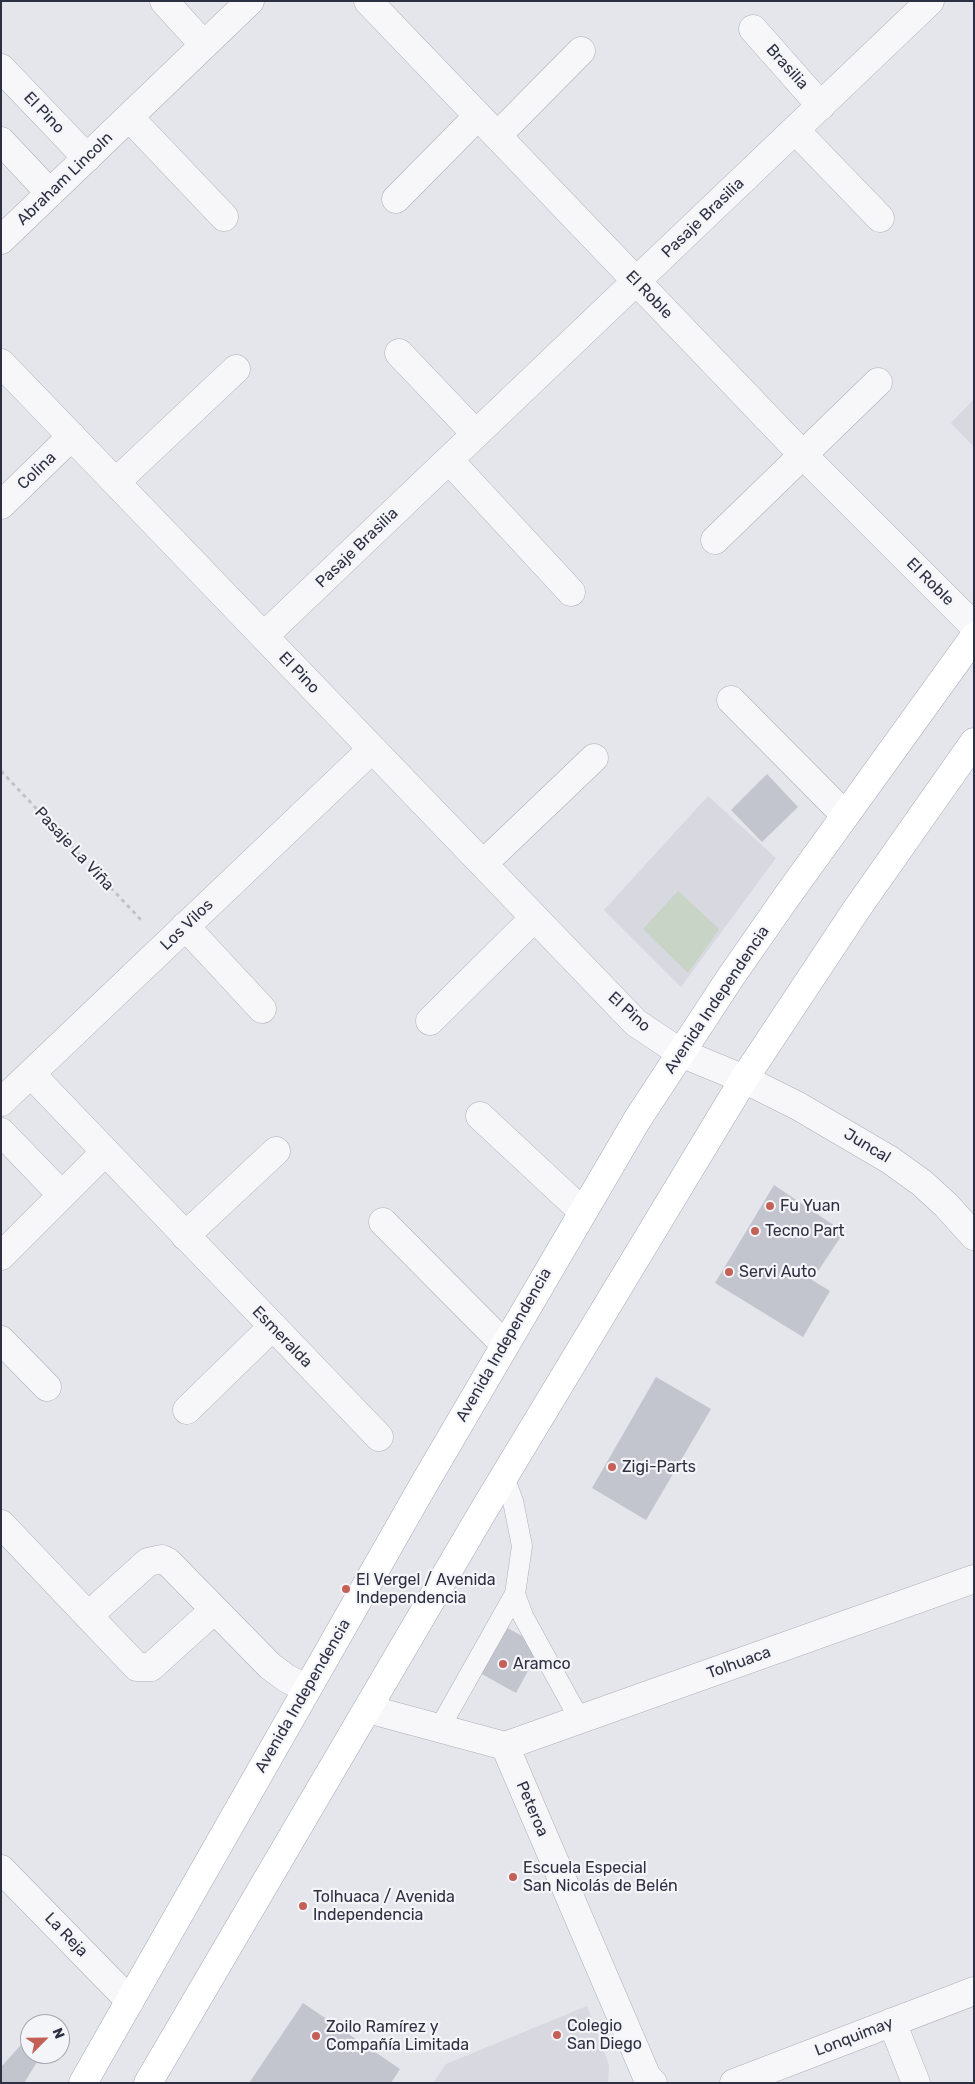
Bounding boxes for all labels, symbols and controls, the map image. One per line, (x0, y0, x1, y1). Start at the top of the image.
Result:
street label: Brasilia (762, 40, 812, 94)
street label: El Pino (20, 88, 68, 138)
street label: Abraham Lincoln (13, 128, 117, 230)
street label: Pasaje Brasilia (658, 174, 748, 262)
street label: El Roble (621, 267, 677, 323)
street label: Colina (14, 448, 60, 494)
street label: Pasaje Brasilia (312, 504, 402, 592)
street label: El Roble (902, 554, 958, 610)
street label: El Pino (275, 648, 323, 698)
street label: Pasaje La Viña (30, 803, 118, 895)
street label: Los Vilos (157, 895, 217, 955)
street label: Avenida Independencia (660, 922, 774, 1078)
street label: El Pino (604, 988, 654, 1036)
street label: Juncal (840, 1125, 894, 1167)
place label: Fu Yuan (780, 1196, 840, 1216)
marker: Fu Yuan (764, 1200, 776, 1212)
place label: Tecno Part (765, 1221, 845, 1241)
marker: Tecno Part (749, 1225, 761, 1237)
place label: Servi Auto (739, 1262, 816, 1282)
street label: Avenida Independencia (452, 1265, 556, 1425)
marker: Servi Auto (723, 1266, 735, 1278)
street label: Esmeralda (248, 1302, 316, 1372)
place label: Zigi-Parts (622, 1457, 696, 1477)
marker: Zigi-Parts (606, 1461, 618, 1473)
place label: El Vergel / Avenida Independencia (356, 1570, 496, 1608)
marker: El Vergel / Avenida Independencia (340, 1583, 352, 1595)
street label: Avenida Independencia (251, 1616, 355, 1776)
street label: Tolhuaca (704, 1643, 774, 1683)
place label: Aramco (513, 1654, 571, 1674)
marker: Aramco (497, 1658, 509, 1670)
street label: Peteroa (512, 1778, 552, 1840)
place label: Escuela Especial San Nicolás de Belén (523, 1858, 678, 1896)
marker: Escuela Especial San Nicolás de Belén (507, 1871, 519, 1883)
place label: Tolhuaca / Avenida Independencia (313, 1887, 455, 1925)
marker: Tolhuaca / Avenida Independencia (297, 1900, 309, 1912)
street label: La Reja (40, 1909, 92, 1961)
street label: Lonquimay (812, 2013, 896, 2061)
north arrow (20, 2014, 70, 2064)
place label: Colegio San Diego (567, 2016, 642, 2054)
place label: Zoilo Ramírez y Compañía Limitada (326, 2017, 469, 2055)
text: N (49, 2025, 68, 2041)
marker: Colegio San Diego (551, 2029, 563, 2041)
marker: Zoilo Ramírez y Compañía Limitada (310, 2030, 322, 2042)

